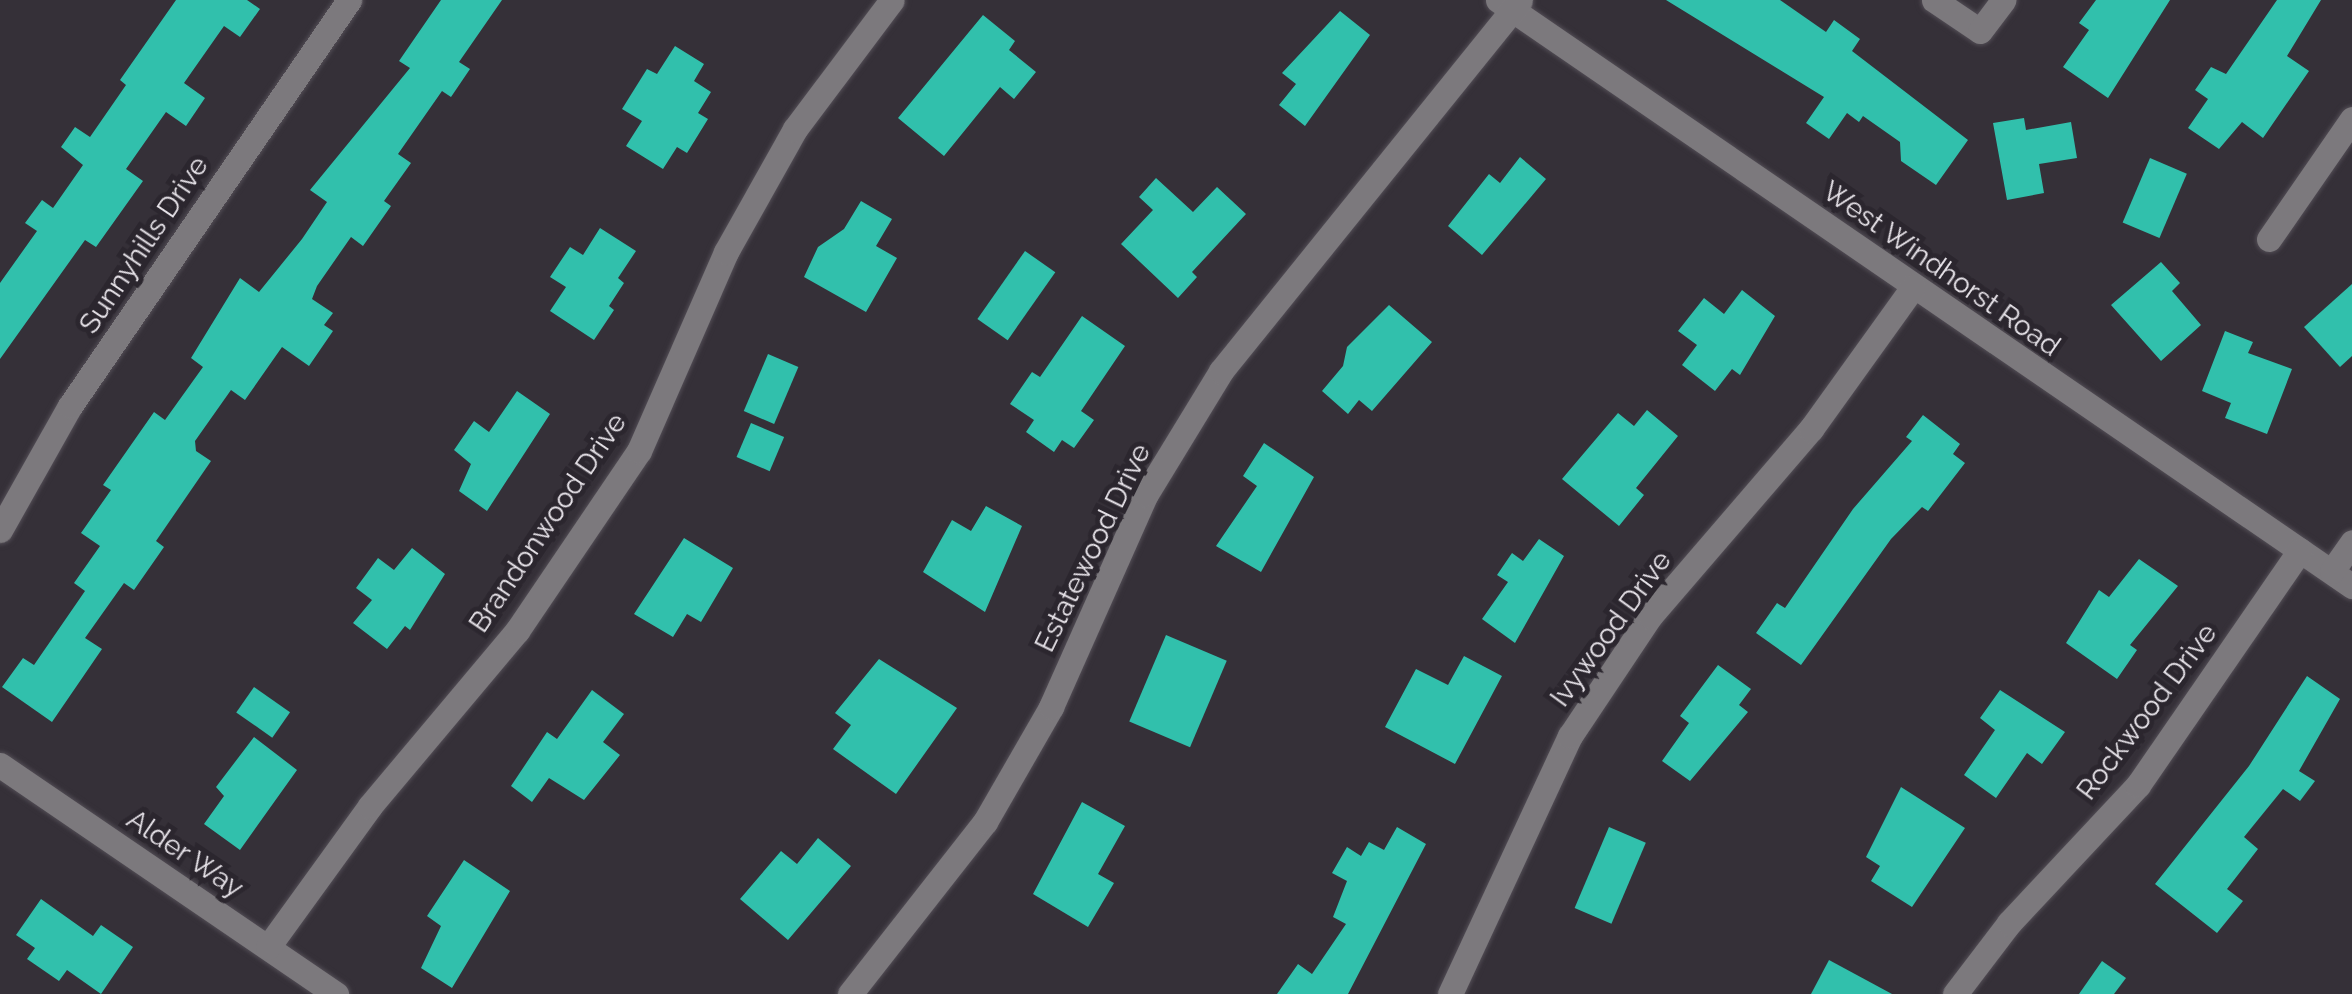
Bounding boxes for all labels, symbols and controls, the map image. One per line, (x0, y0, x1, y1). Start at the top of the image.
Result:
street label: Sunnyhills Drive (72, 150, 216, 340)
street label: West Windhorst Road (1815, 174, 2067, 364)
street label: Brandonwood Drive (462, 407, 634, 639)
street label: Estatewood Drive (1028, 439, 1158, 657)
street label: Ivywood Drive (1543, 545, 1679, 713)
street label: Rockwood Drive (2070, 617, 2224, 807)
street label: Alder Way (120, 802, 250, 906)

